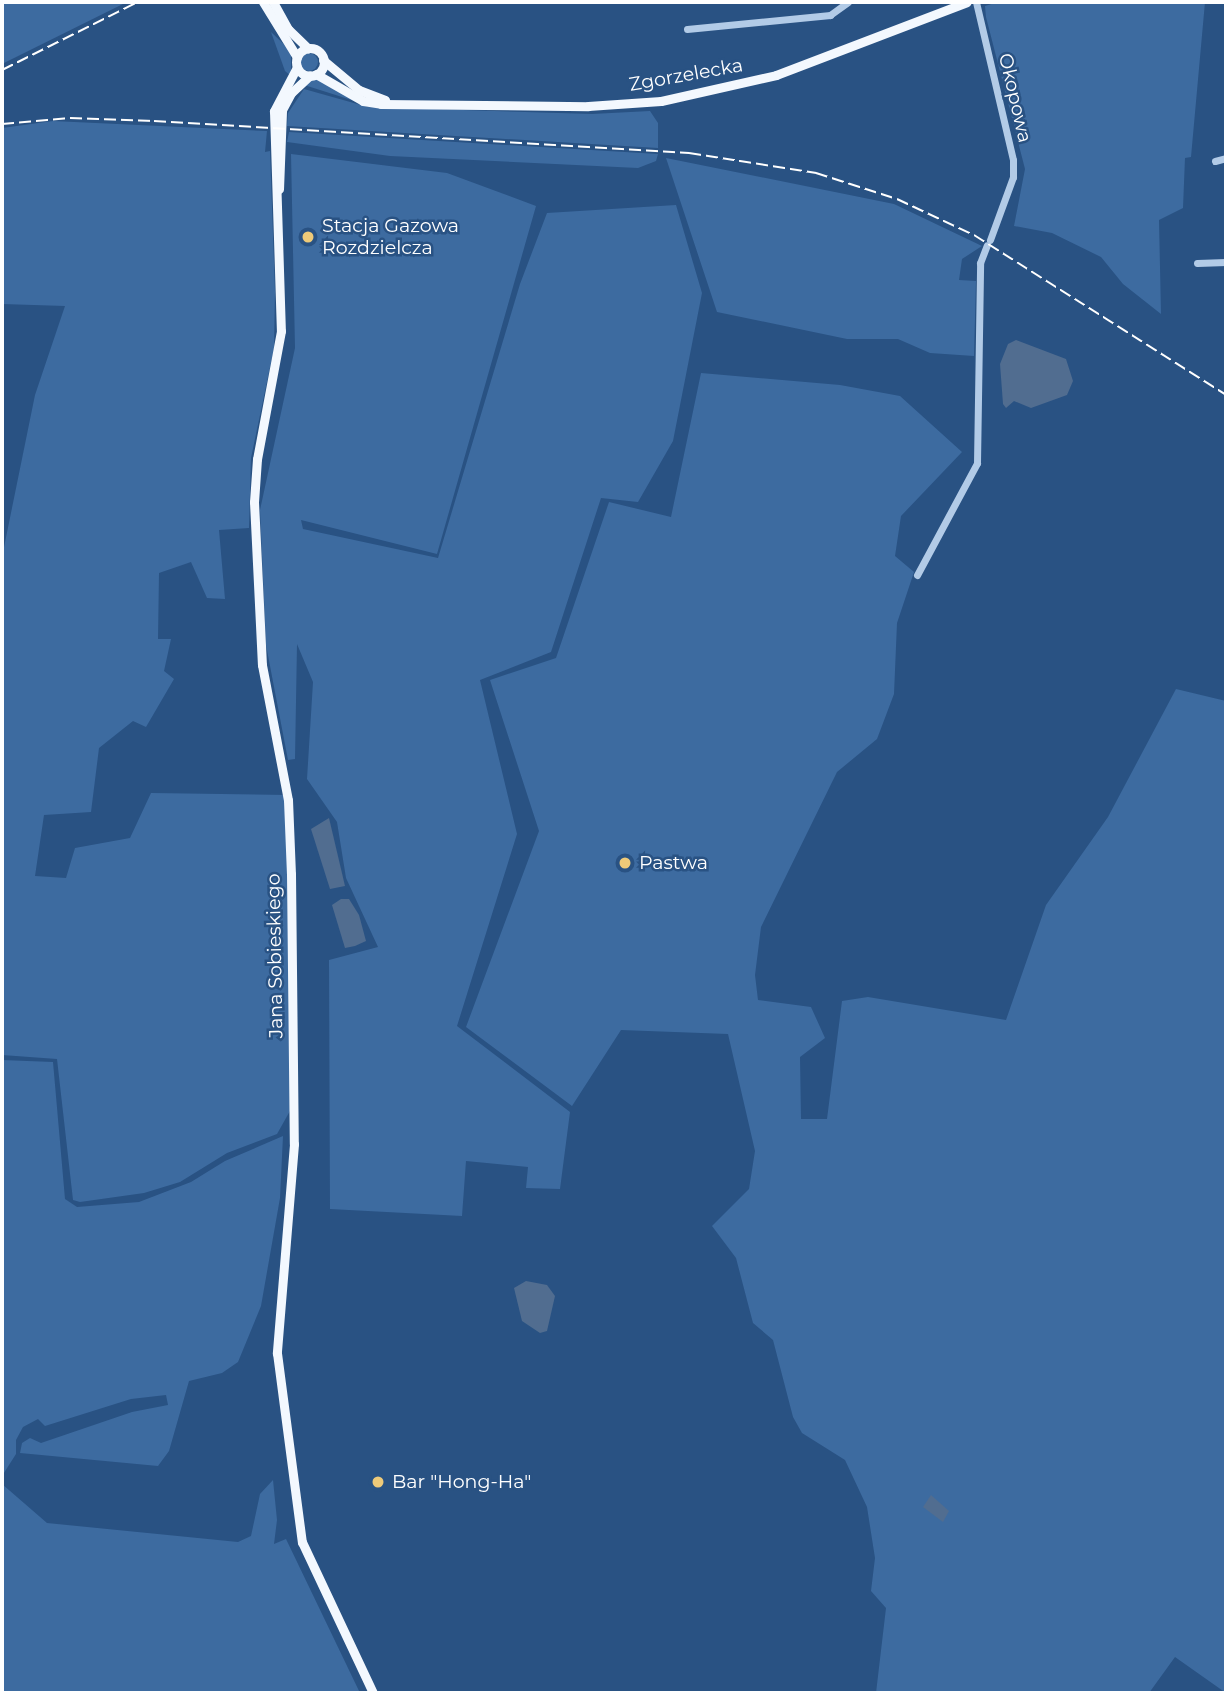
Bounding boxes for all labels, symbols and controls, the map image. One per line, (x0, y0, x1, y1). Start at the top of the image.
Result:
street label: Okopowa (994, 51, 1036, 145)
street label: Zgorzelecka (627, 54, 745, 96)
place label: Stacja Gazowa Rozdzielcza (322, 215, 459, 259)
marker: Stacja Gazowa Rozdzielcza (300, 229, 316, 245)
place label: Pastwa (639, 852, 708, 874)
marker: Pastwa (617, 855, 633, 871)
street label: Jana Sobieskiego (262, 873, 288, 1039)
place label: Bar "Hong-Ha" (392, 1471, 531, 1493)
marker: Bar "Hong-Ha" (370, 1474, 386, 1490)

